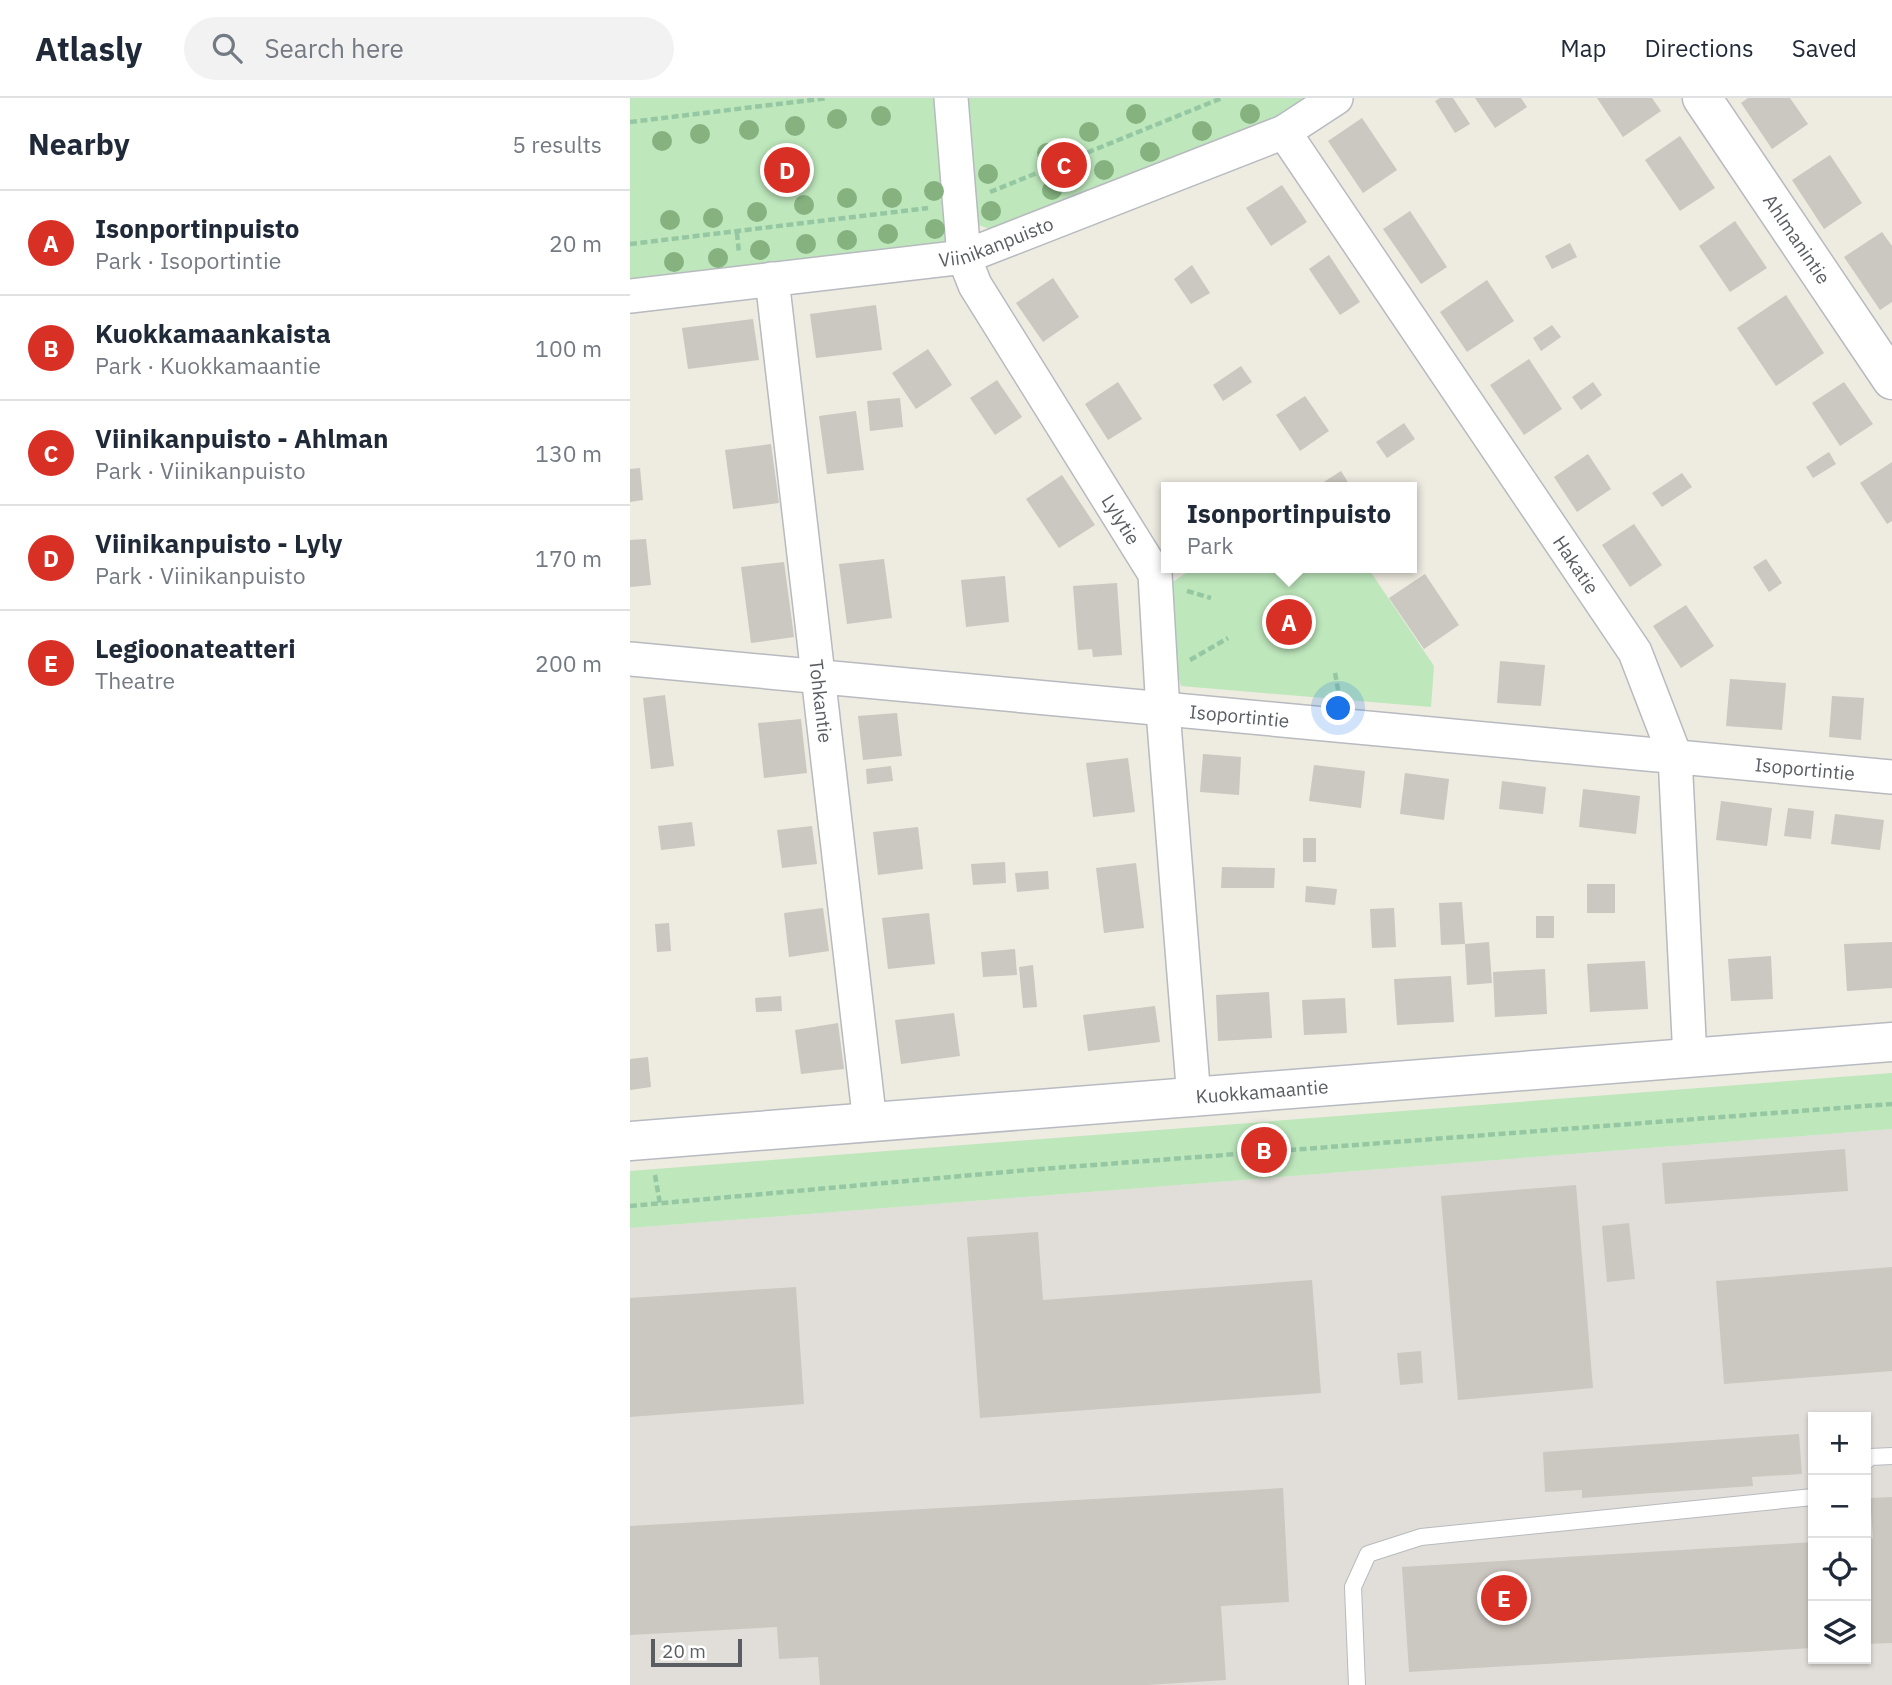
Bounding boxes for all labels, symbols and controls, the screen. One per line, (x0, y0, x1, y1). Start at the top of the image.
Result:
search box (184, 17, 674, 80)
text: Atlasly (35, 27, 142, 70)
icon: search (208, 29, 246, 67)
text: Search here (264, 31, 404, 65)
text: Map (1560, 32, 1606, 64)
text: Directions (1644, 32, 1754, 64)
text: Saved (1792, 32, 1857, 64)
text: Nearby (28, 124, 130, 163)
text: 5 results (512, 129, 602, 159)
pin: C (1041, 139, 1087, 191)
pin: D (764, 144, 810, 196)
street label: Ahlmanintie (1758, 190, 1836, 288)
text: Isonportinpuisto (95, 211, 300, 245)
street label: Viinikanpuisto (937, 211, 1057, 272)
text: A (43, 228, 59, 258)
text: 20 m (549, 228, 602, 258)
text: Park · Isoportintie (95, 245, 281, 275)
text: Kuokkamaankaista (95, 316, 331, 350)
text: B (43, 333, 59, 363)
text: 100 m (535, 333, 602, 363)
text: Park · Kuokkamaantie (95, 350, 321, 380)
text: Viinikanpuisto - Ahlman (95, 421, 389, 455)
text: C (44, 438, 58, 468)
text: 130 m (535, 438, 602, 468)
text: Park · Viinikanpuisto (95, 455, 306, 485)
popup (1161, 482, 1417, 573)
street label: Lylytie (1097, 490, 1146, 549)
text: Isonportinpuisto (1187, 496, 1391, 530)
text: Viinikanpuisto - Lyly (95, 526, 342, 560)
text: Park (1187, 530, 1233, 560)
street label: Hakatie (1548, 531, 1604, 599)
text: D (43, 543, 59, 573)
text: 170 m (535, 543, 602, 573)
text: Park · Viinikanpuisto (95, 560, 306, 590)
pin: A (1266, 596, 1312, 648)
text: Legioonateatteri (95, 631, 296, 665)
text: E (44, 648, 58, 678)
text: 200 m (535, 648, 602, 678)
street label: Tohkantie (804, 658, 838, 744)
text: Theatre (95, 665, 175, 695)
your location (1321, 691, 1355, 725)
street label: Isoportintie (1188, 699, 1290, 733)
street label: Isoportintie (1754, 752, 1856, 785)
street label: Kuokkamaantie (1195, 1074, 1329, 1109)
pin: B (1241, 1124, 1287, 1176)
map controls (1808, 1412, 1871, 1664)
button: + (1808, 1412, 1871, 1475)
button: − (1808, 1475, 1871, 1538)
button: locate (1808, 1538, 1871, 1601)
pin: E (1481, 1572, 1527, 1624)
button: layers (1808, 1601, 1871, 1664)
scale bar (651, 1636, 742, 1668)
text: 20 m (662, 1639, 706, 1663)

